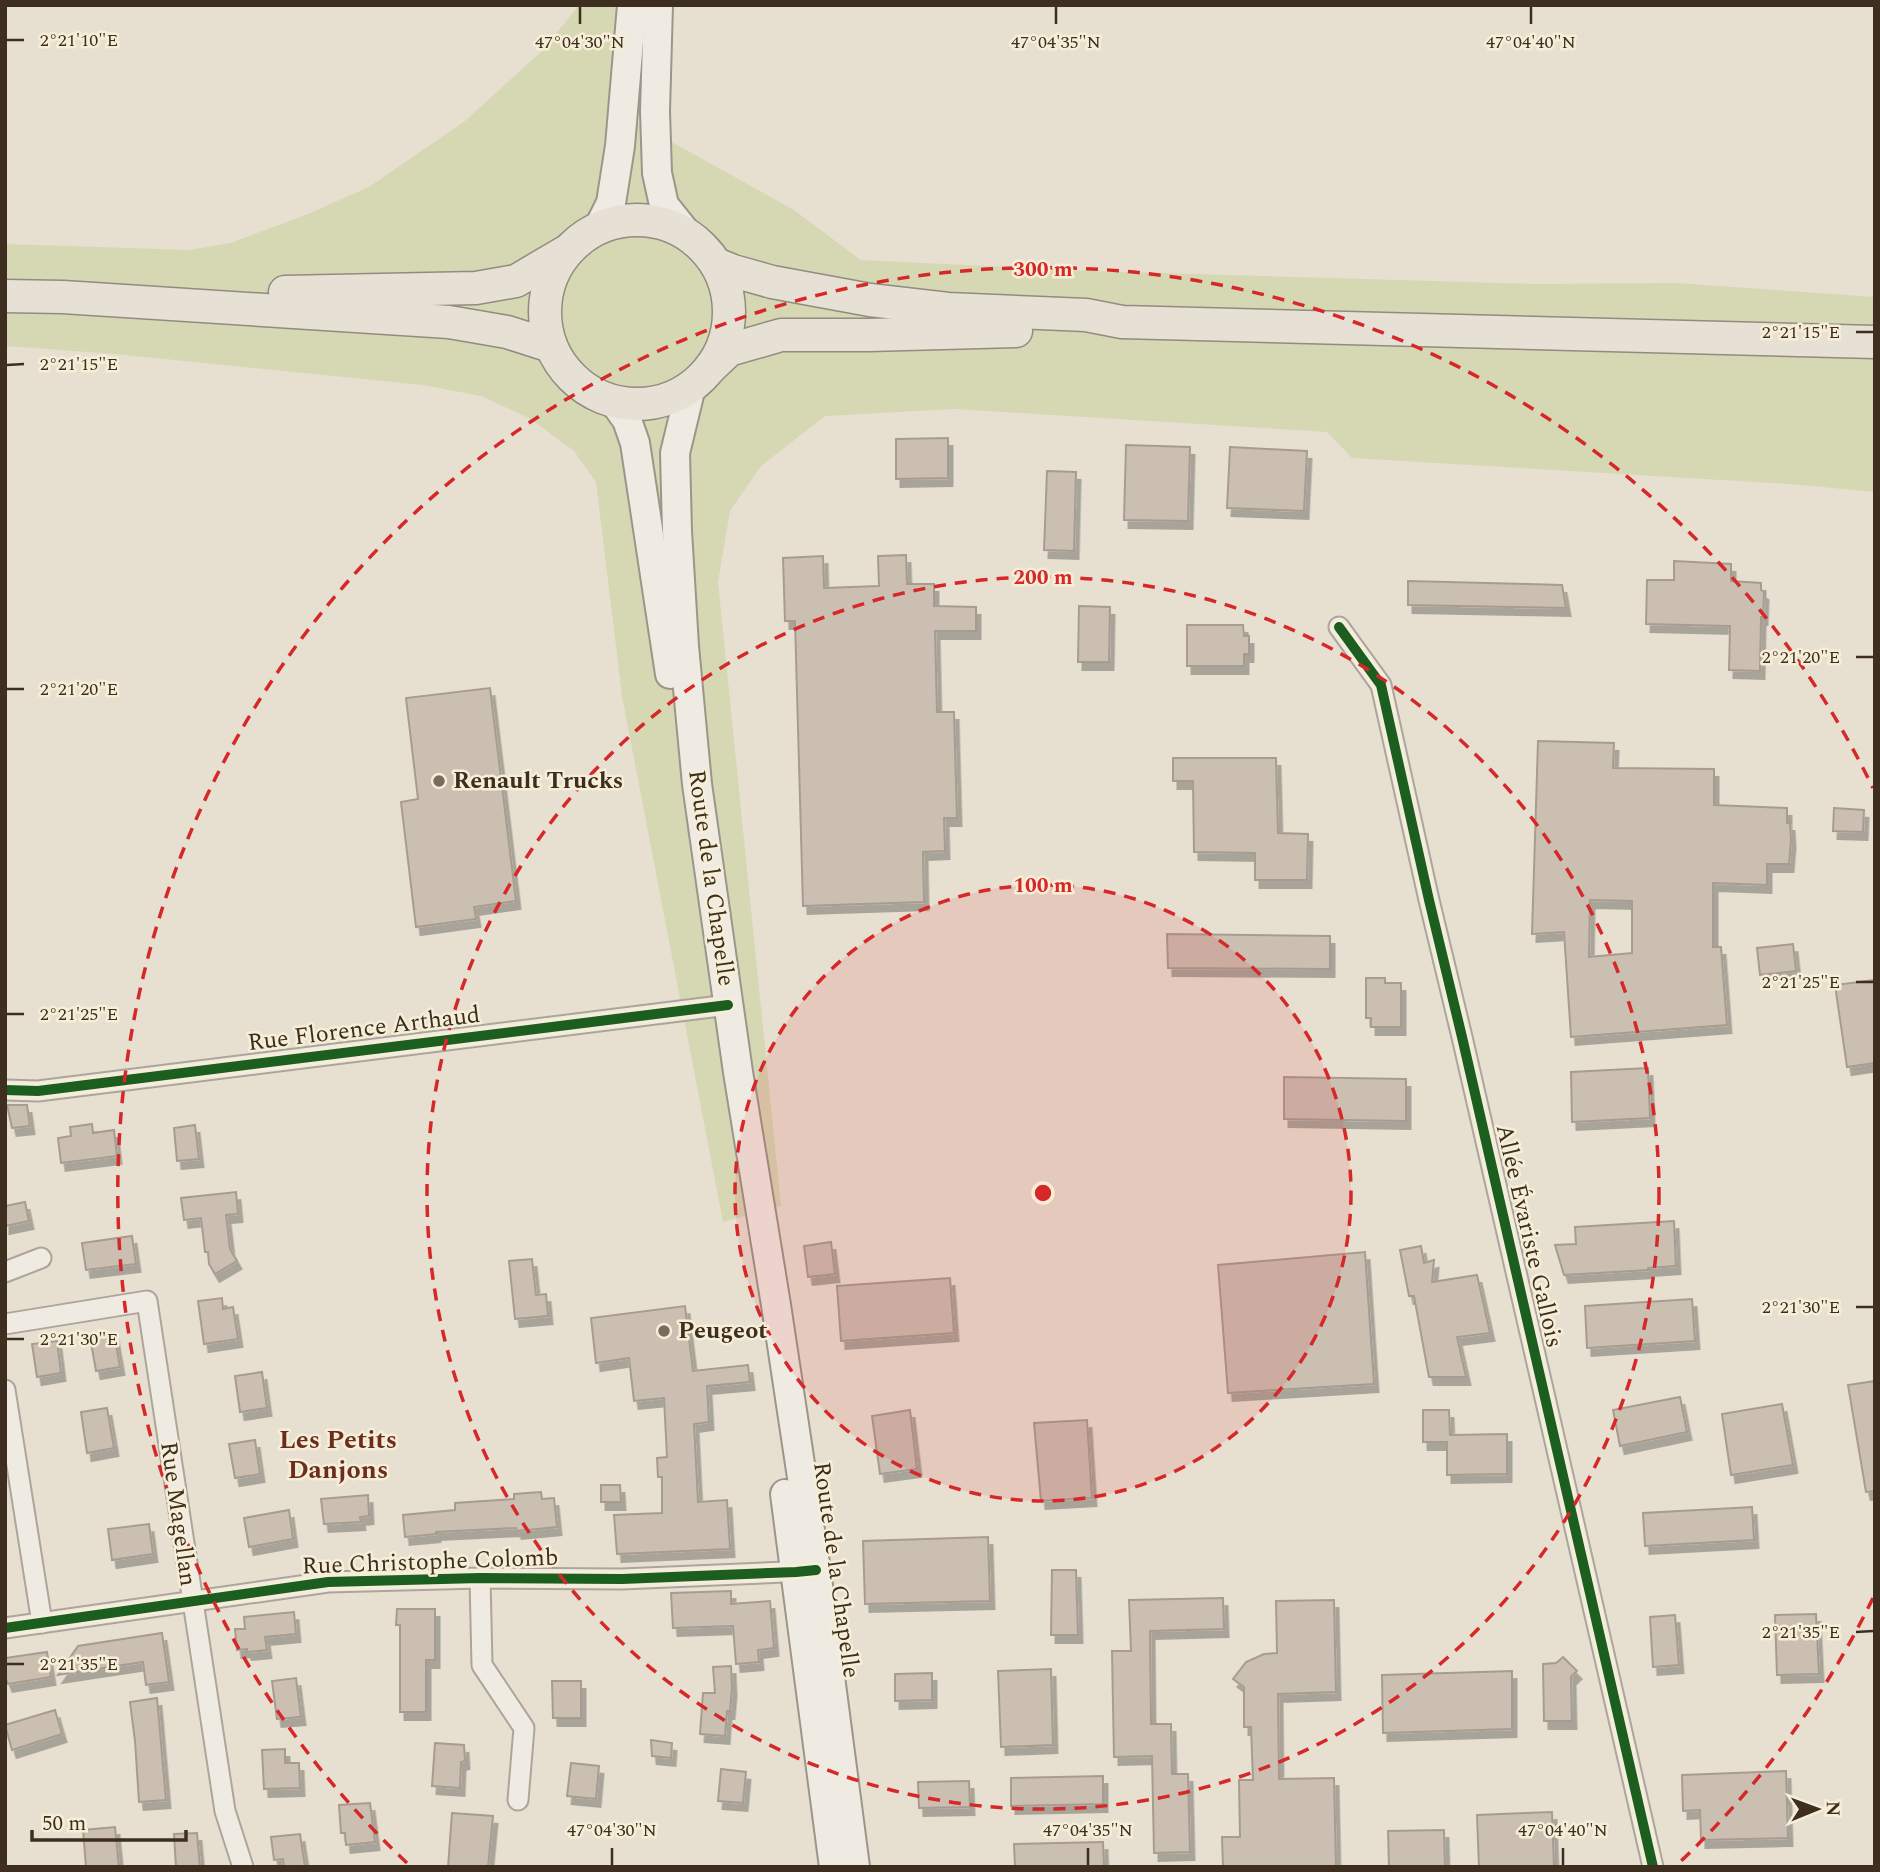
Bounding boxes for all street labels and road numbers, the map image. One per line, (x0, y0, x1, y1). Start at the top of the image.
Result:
street label: Route de la Chapelle (678, 767, 744, 989)
street label: Rue Florence Arthaud (246, 997, 482, 1061)
street label: Allée Évariste Gallois (1486, 1121, 1572, 1351)
street label: Rue Magellan (150, 1439, 206, 1589)
street label: Route de la Chapelle (803, 1459, 869, 1681)
street label: Rue Christophe Colomb (301, 1540, 559, 1584)

